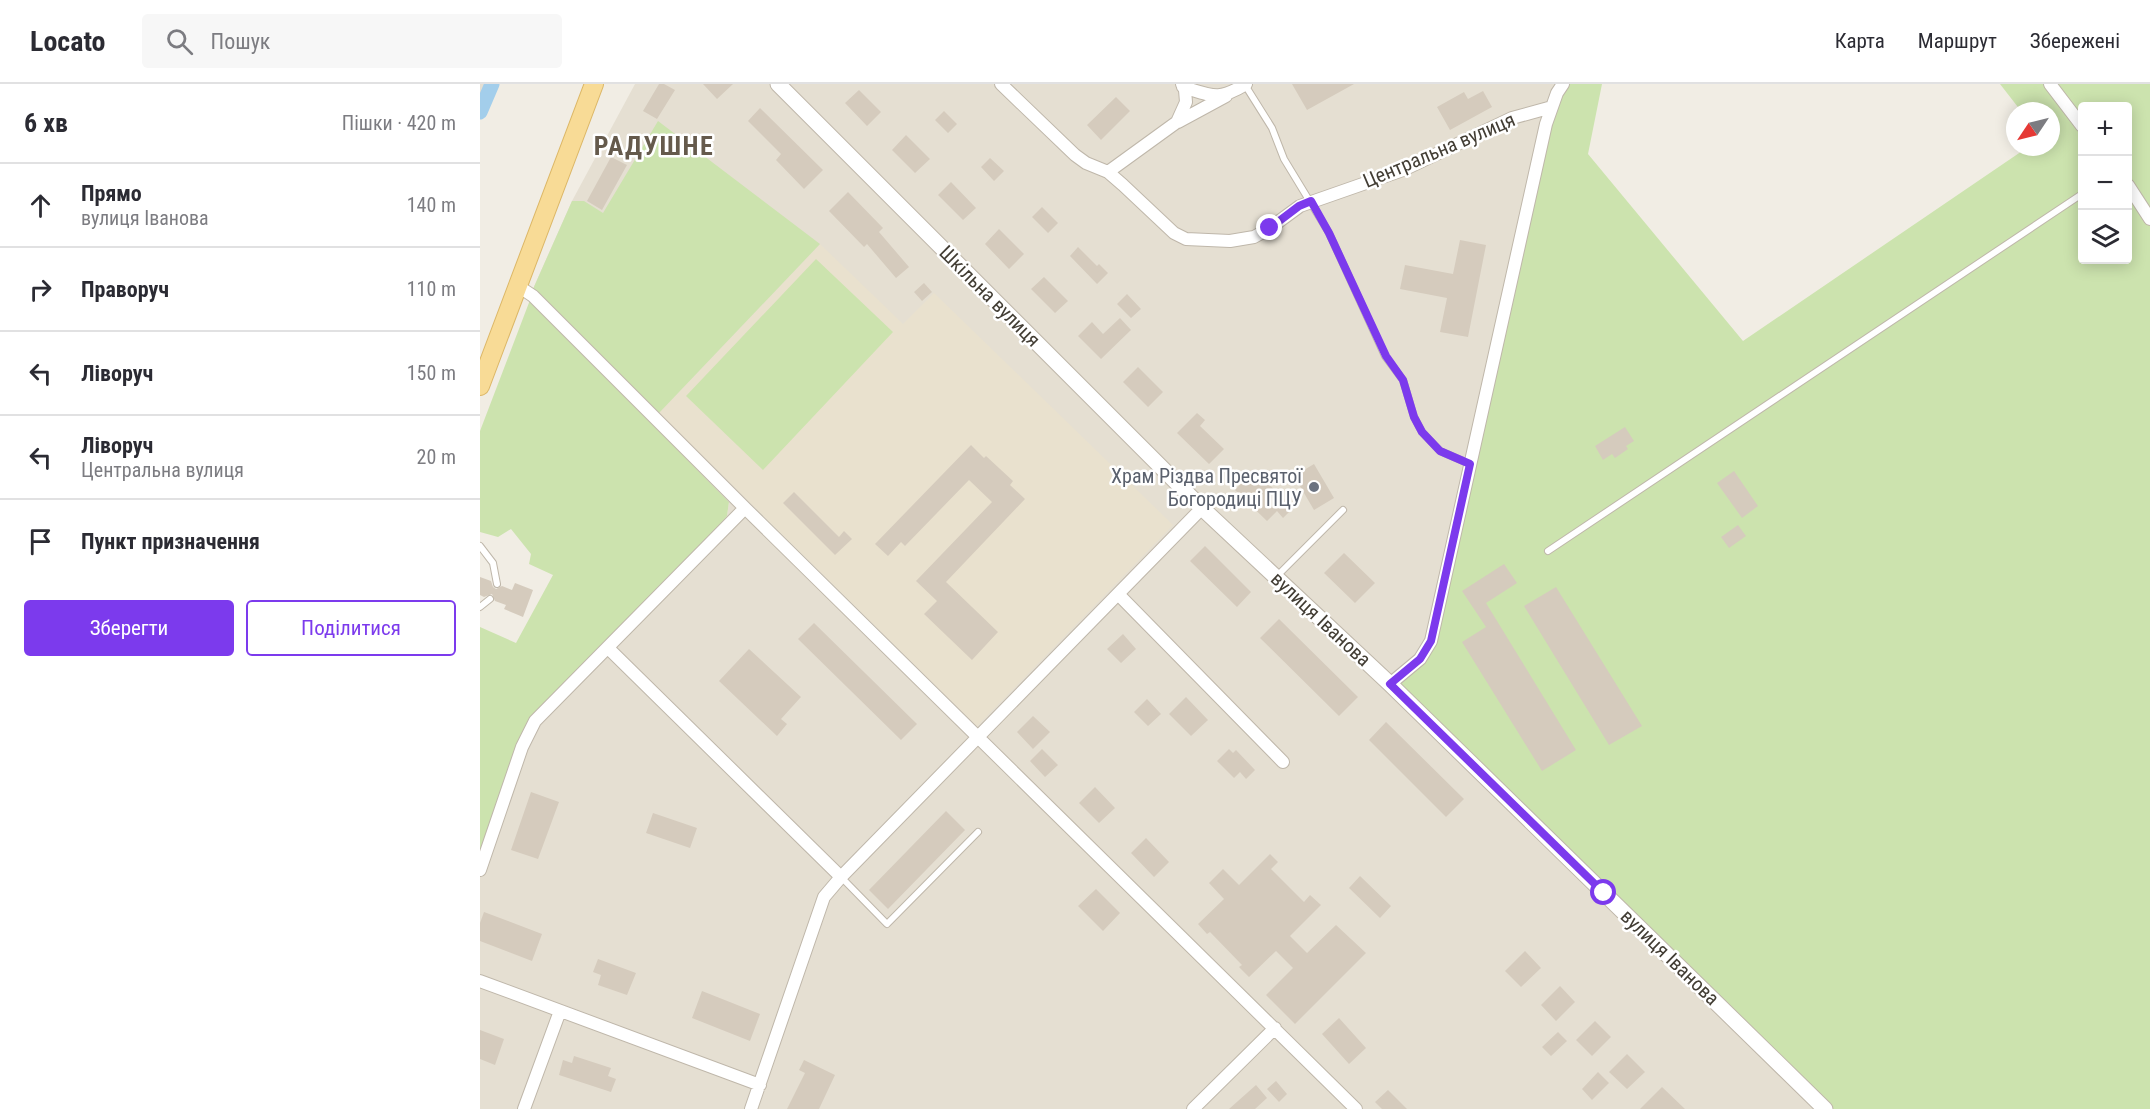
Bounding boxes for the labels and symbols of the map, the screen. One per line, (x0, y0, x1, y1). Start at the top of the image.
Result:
north arrow (2006, 102, 2060, 156)
street label: Центральна вулиця (1359, 107, 1519, 193)
district label: РАДУШНЕ (594, 131, 714, 161)
route end (1256, 214, 1282, 240)
street label: Шкільна вулиця (934, 240, 1046, 352)
place label: Храм Різдва Пресвятої Богородиці ПЦУ (1111, 464, 1303, 511)
marker: Храм Різдва Пресвятої Богородиці ПЦУ (1307, 480, 1321, 494)
street label: вулиця Іванова (1266, 567, 1376, 671)
route start (1590, 879, 1616, 905)
street label: вулиця Іванова (1616, 904, 1724, 1010)

